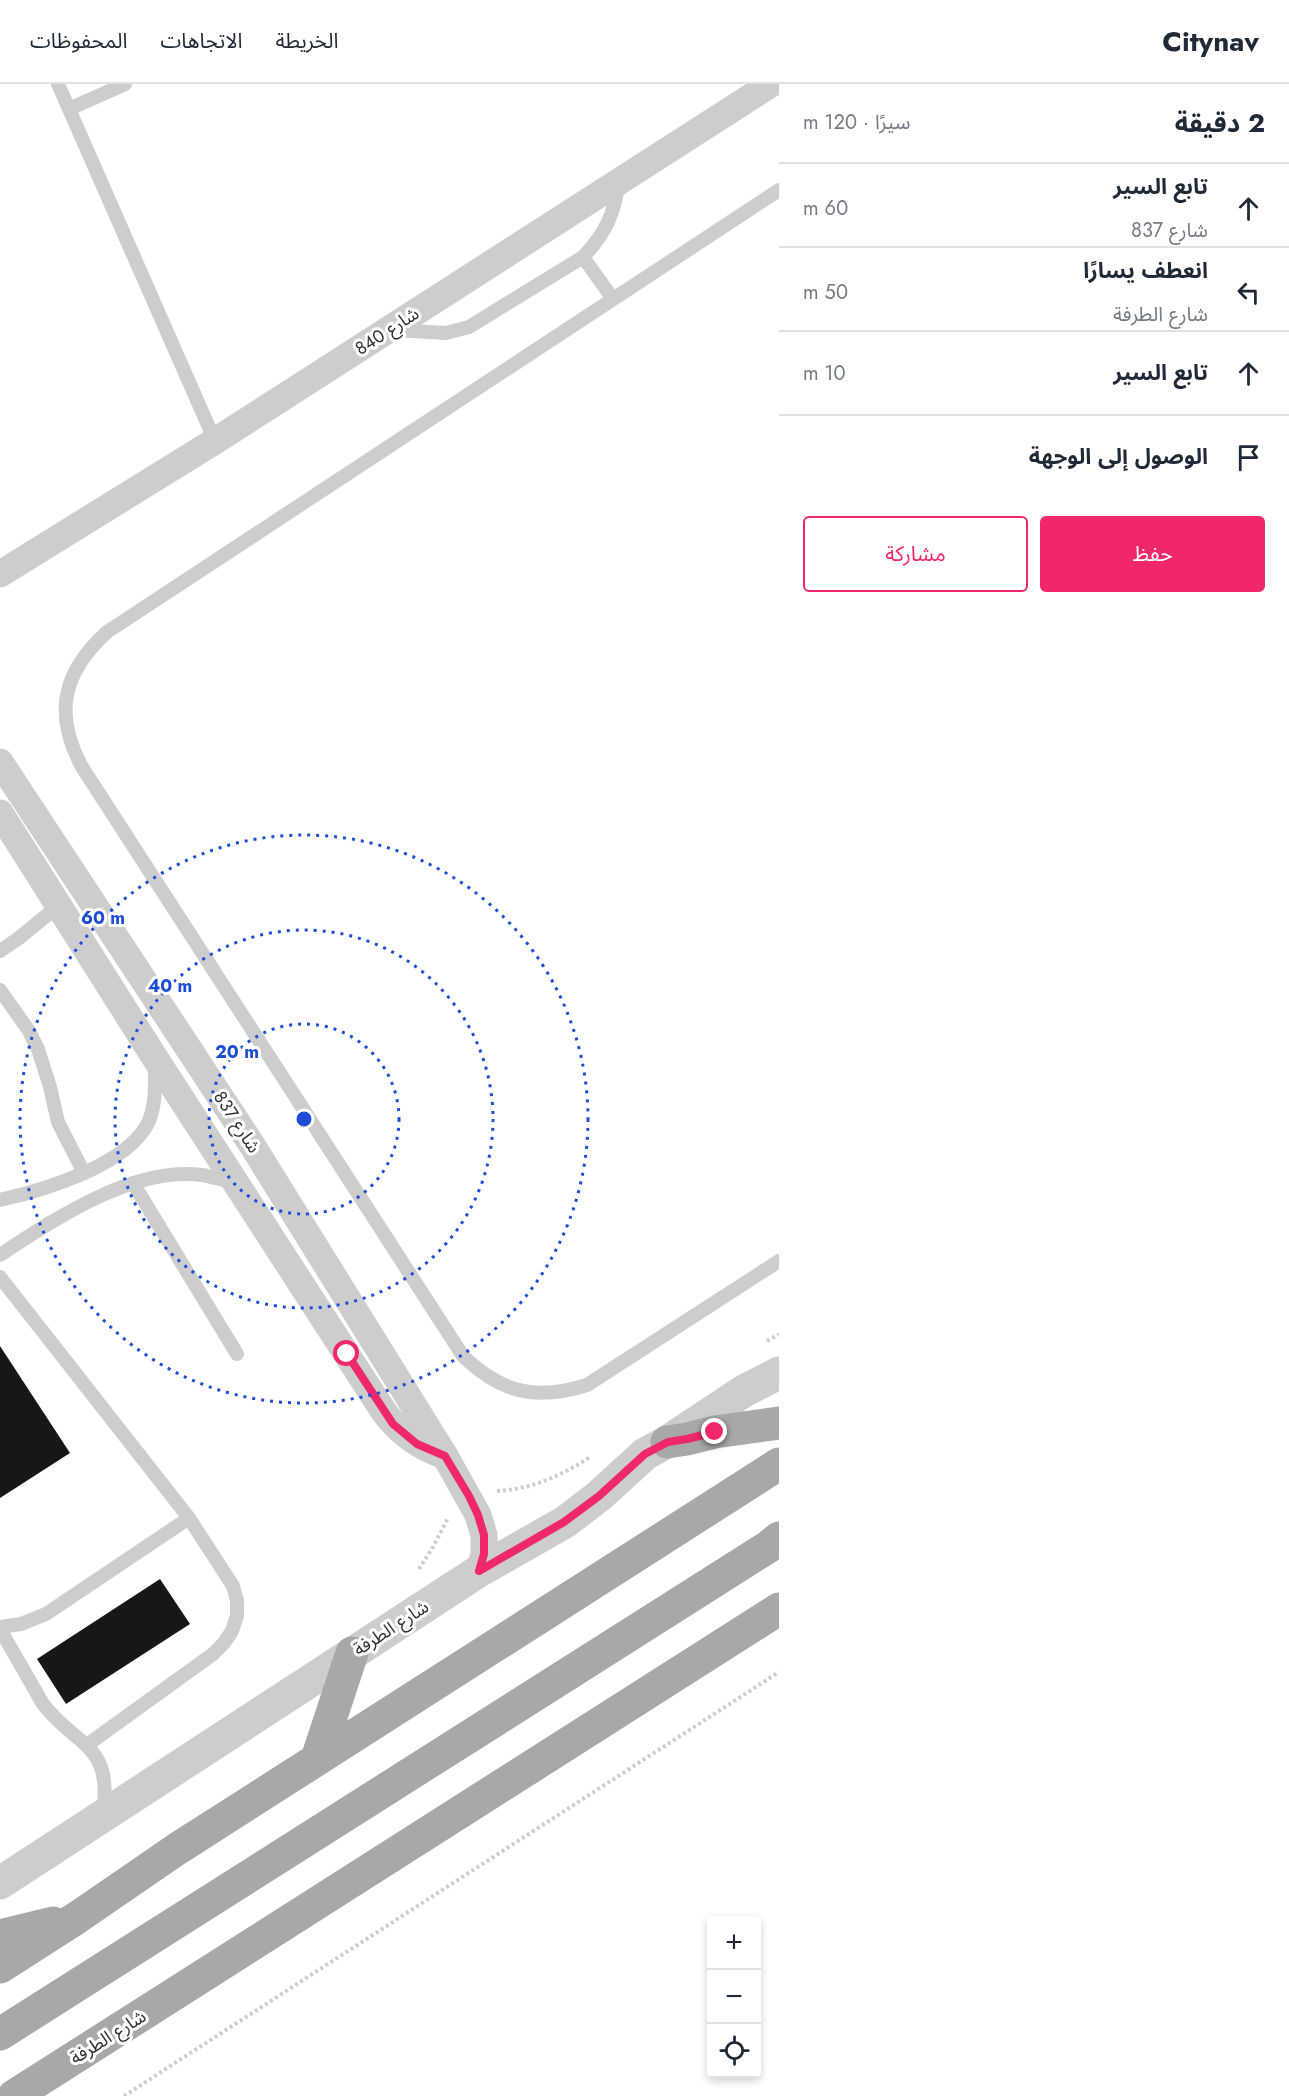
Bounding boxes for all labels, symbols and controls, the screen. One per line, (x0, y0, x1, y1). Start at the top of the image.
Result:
text: Citynav (1162, 21, 1259, 62)
text: المحفوظات (30, 26, 127, 56)
text: الاتجاهات (160, 26, 242, 56)
text: الخريطة (275, 26, 338, 56)
text: 2 دقيقة (1175, 104, 1265, 142)
text: سيرًا · 120 m (803, 108, 910, 137)
text: تابع السير (1113, 170, 1208, 202)
icon: ahead (1232, 192, 1265, 225)
text: 60 m (803, 194, 848, 223)
text: شارع 837 (1131, 216, 1208, 245)
text: انعطف يسارًا (1083, 254, 1208, 286)
icon: left (1232, 276, 1265, 309)
text: 50 m (803, 278, 848, 307)
text: شارع الطرفة (1113, 300, 1208, 329)
street label: شارع 840 (350, 301, 425, 362)
text: تابع السير (1113, 356, 1208, 388)
icon: ahead (1232, 357, 1265, 390)
text: 10 m (803, 359, 846, 388)
text: الوصول إلى الوجهة (1029, 440, 1208, 472)
icon: arrive (1232, 441, 1265, 474)
button: مشاركة (803, 516, 1028, 592)
button: حفظ (1040, 516, 1265, 592)
text: 60 m (81, 905, 125, 931)
text: 40 m (148, 973, 192, 999)
text: 20 m (215, 1039, 259, 1065)
street label: شارع 837 (206, 1086, 267, 1159)
centre of rings (294, 1109, 314, 1129)
route start (333, 1340, 359, 1366)
route end (701, 1418, 727, 1444)
street label: شارع الطرفة (348, 1594, 435, 1663)
map controls (707, 1916, 761, 2078)
button: + (707, 1916, 761, 1970)
button: − (707, 1970, 761, 2024)
street label: شارع الطرفة (65, 2003, 152, 2072)
button: locate (707, 2024, 761, 2078)

